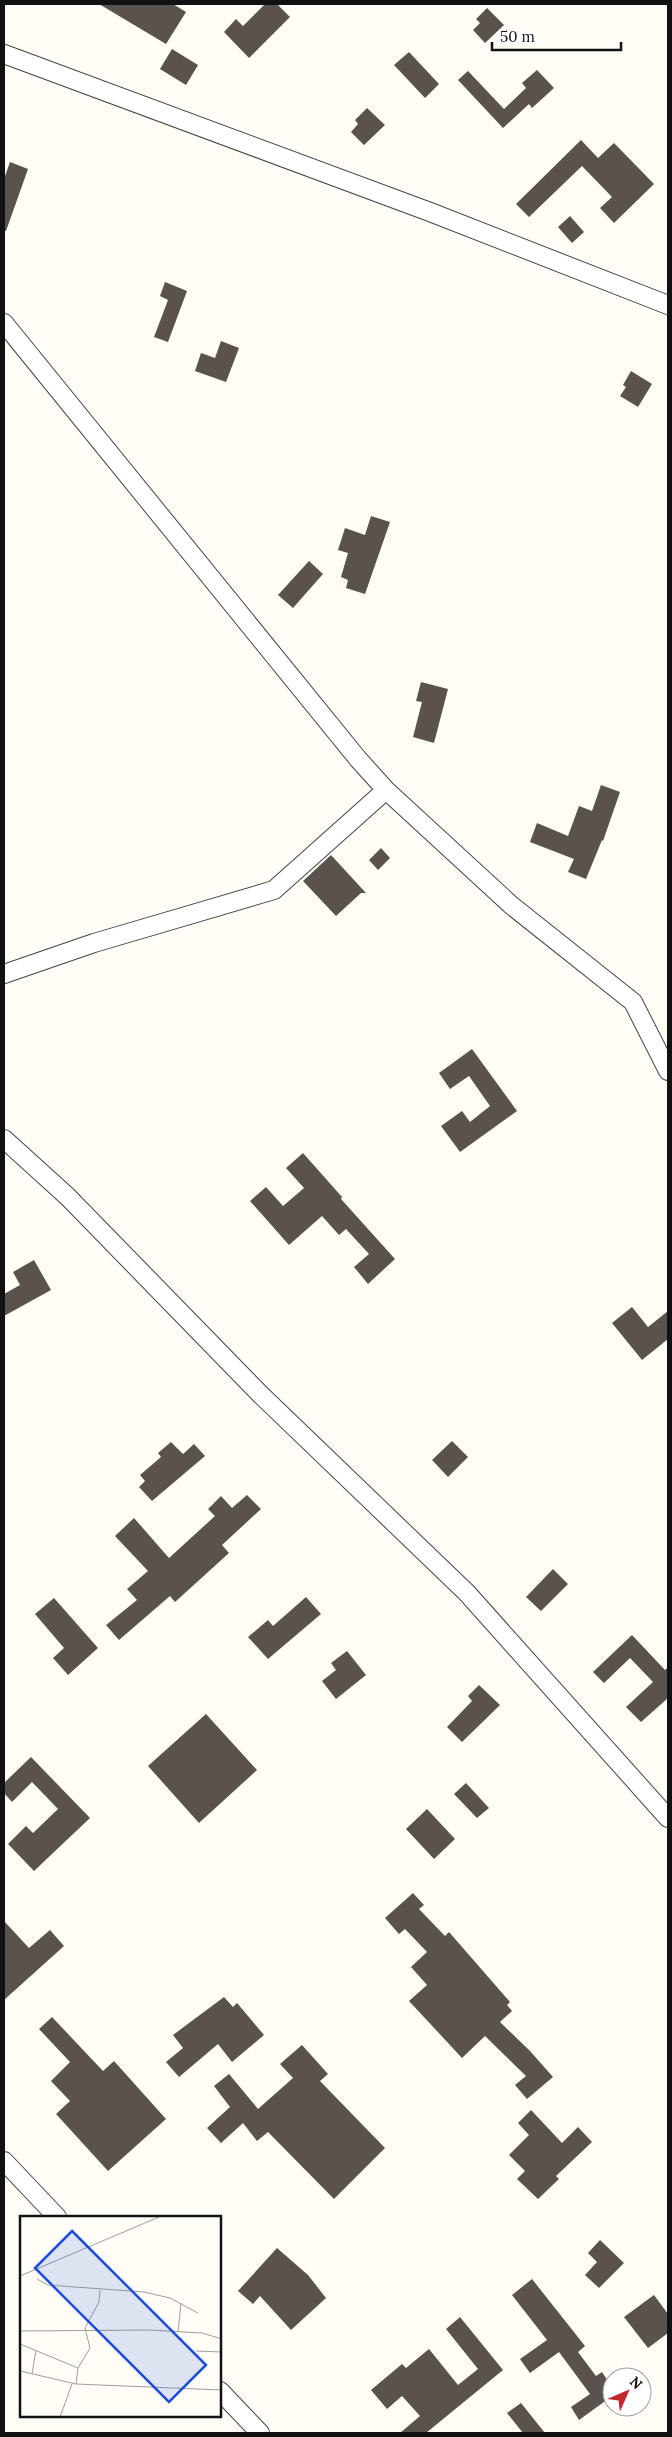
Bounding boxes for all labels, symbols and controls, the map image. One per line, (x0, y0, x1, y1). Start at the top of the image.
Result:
scale bar (492, 20, 621, 52)
text: 50 m (500, 27, 535, 46)
inset map (20, 2216, 221, 2417)
north arrow (602, 2367, 652, 2417)
text: N (626, 2373, 647, 2393)

